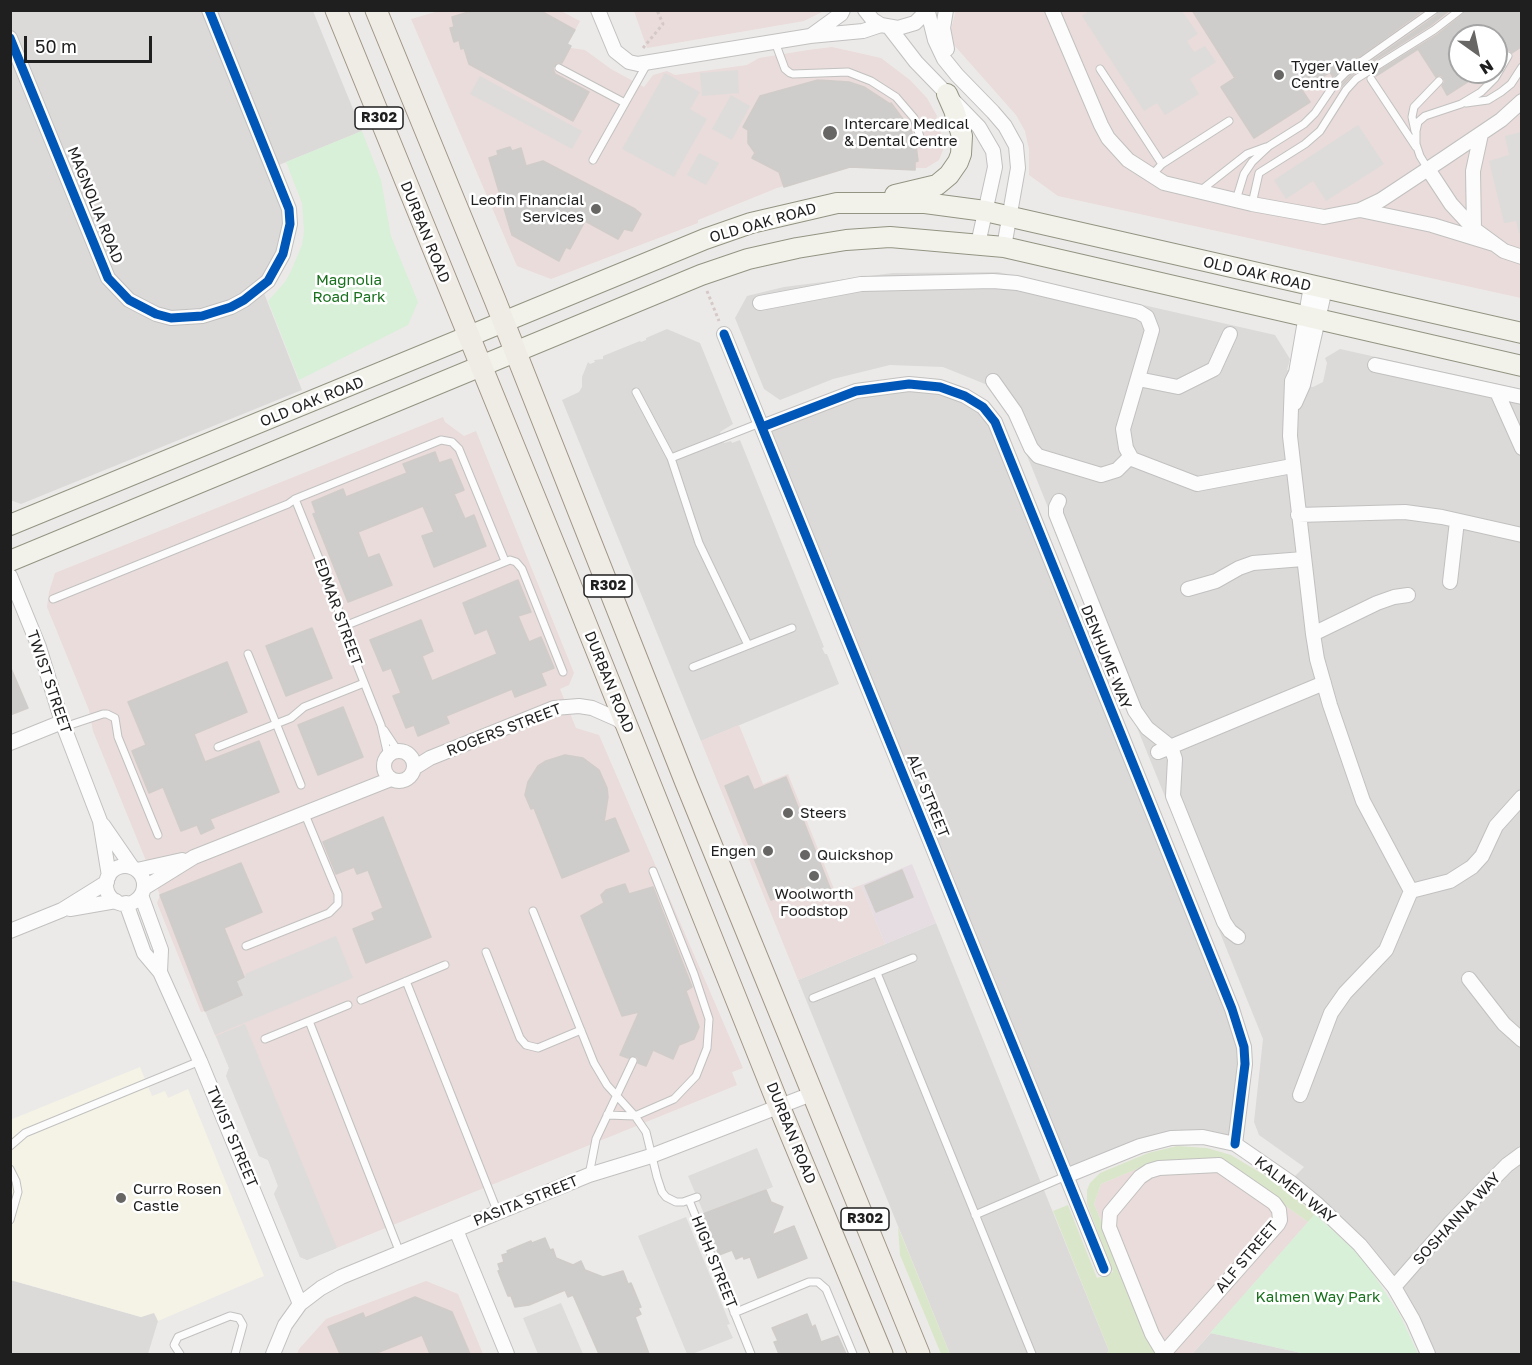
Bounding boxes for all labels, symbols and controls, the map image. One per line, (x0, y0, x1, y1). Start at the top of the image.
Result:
scale bar (27, 24, 154, 62)
north arrow (1448, 24, 1508, 84)
text: 50 m (35, 35, 77, 57)
text: N (1476, 56, 1497, 79)
place label: Tyger Valley Centre (1291, 57, 1379, 92)
marker: Tyger Valley Centre (1272, 68, 1286, 82)
road number: R302 (355, 107, 403, 129)
place label: Intercare Medical & Dental Centre (844, 115, 969, 150)
marker: Intercare Medical & Dental Centre (821, 124, 839, 142)
street label: MAGNOLIA ROAD (63, 144, 127, 266)
street label: DURBAN ROAD (396, 178, 454, 286)
place label: Leofin Financial Services (470, 191, 584, 226)
street label: OLD OAK ROAD (707, 199, 819, 247)
marker: Leofin Financial Services (589, 202, 603, 216)
street label: OLD OAK ROAD (1201, 253, 1313, 295)
park label: Magnolia Road Park (313, 271, 385, 306)
street label: OLD OAK ROAD (257, 373, 367, 431)
street label: EDMAR STREET (310, 556, 366, 668)
road number: R302 (584, 575, 632, 597)
street label: DENHUME WAY (1077, 602, 1135, 712)
street label: TWIST STREET (23, 628, 75, 736)
street label: DURBAN ROAD (580, 628, 638, 736)
street label: ROGERS STREET (444, 700, 564, 760)
street label: ALF STREET (903, 752, 953, 840)
place label: Steers (800, 804, 846, 822)
marker: Steers (781, 806, 795, 820)
place label: Engen (710, 842, 756, 860)
marker: Engen (761, 844, 775, 858)
place label: Quickshop (817, 846, 893, 864)
marker: Quickshop (798, 848, 812, 862)
marker: Woolworth Foodstop (807, 869, 821, 883)
place label: Woolworth Foodstop (775, 885, 853, 920)
street label: DURBAN ROAD (762, 1079, 820, 1187)
street label: TWIST STREET (203, 1084, 261, 1190)
street label: KALMEN WAY (1251, 1153, 1339, 1227)
street label: SOSHANNA WAY (1409, 1169, 1505, 1269)
street label: PASITA STREET (471, 1172, 581, 1230)
place label: Curro Rosen Castle (133, 1180, 221, 1215)
marker: Curro Rosen Castle (114, 1191, 128, 1205)
road number: R302 (841, 1208, 889, 1230)
street label: HIGH STREET (687, 1213, 741, 1311)
street label: ALF STREET (1212, 1218, 1282, 1296)
park label: Kalmen Way Park (1255, 1288, 1381, 1306)

